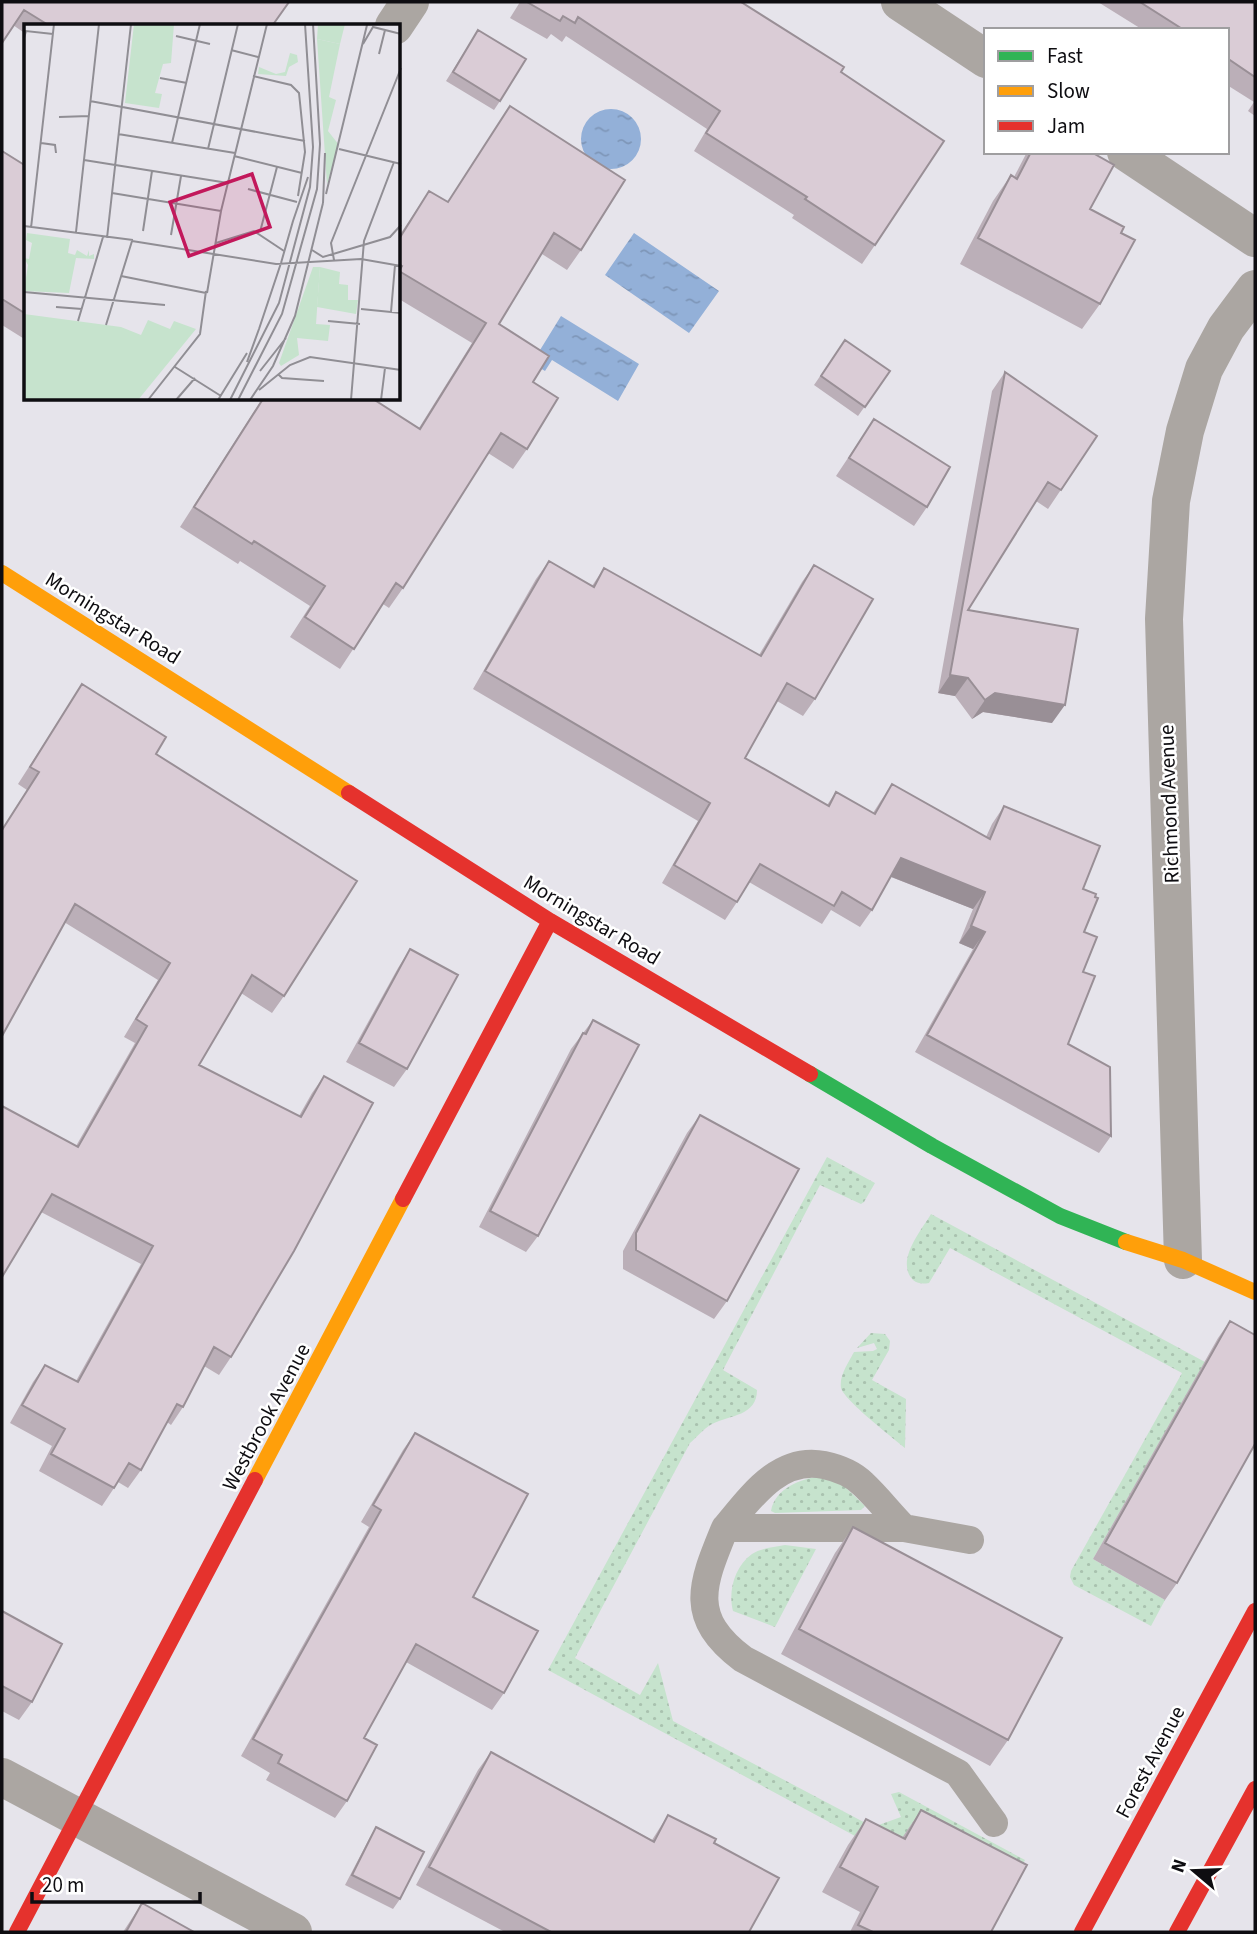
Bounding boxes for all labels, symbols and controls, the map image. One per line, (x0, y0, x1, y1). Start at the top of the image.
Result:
inset map (24, 24, 401, 401)
legend (984, 28, 1229, 154)
text: Fast (1047, 41, 1083, 71)
text: Slow (1047, 76, 1090, 106)
text: Jam (1047, 111, 1085, 141)
street label: Morningstar Road (39, 564, 187, 672)
street label: Richmond Avenue (1151, 724, 1187, 884)
street label: Morningstar Road (518, 867, 666, 973)
street label: Westbrook Avenue (214, 1338, 318, 1496)
street label: Forest Avenue (1108, 1700, 1192, 1824)
north arrow (1159, 1836, 1229, 1906)
text: N (1165, 1856, 1194, 1876)
scale bar (32, 1860, 200, 1904)
text: 20 m (42, 1870, 84, 1900)

